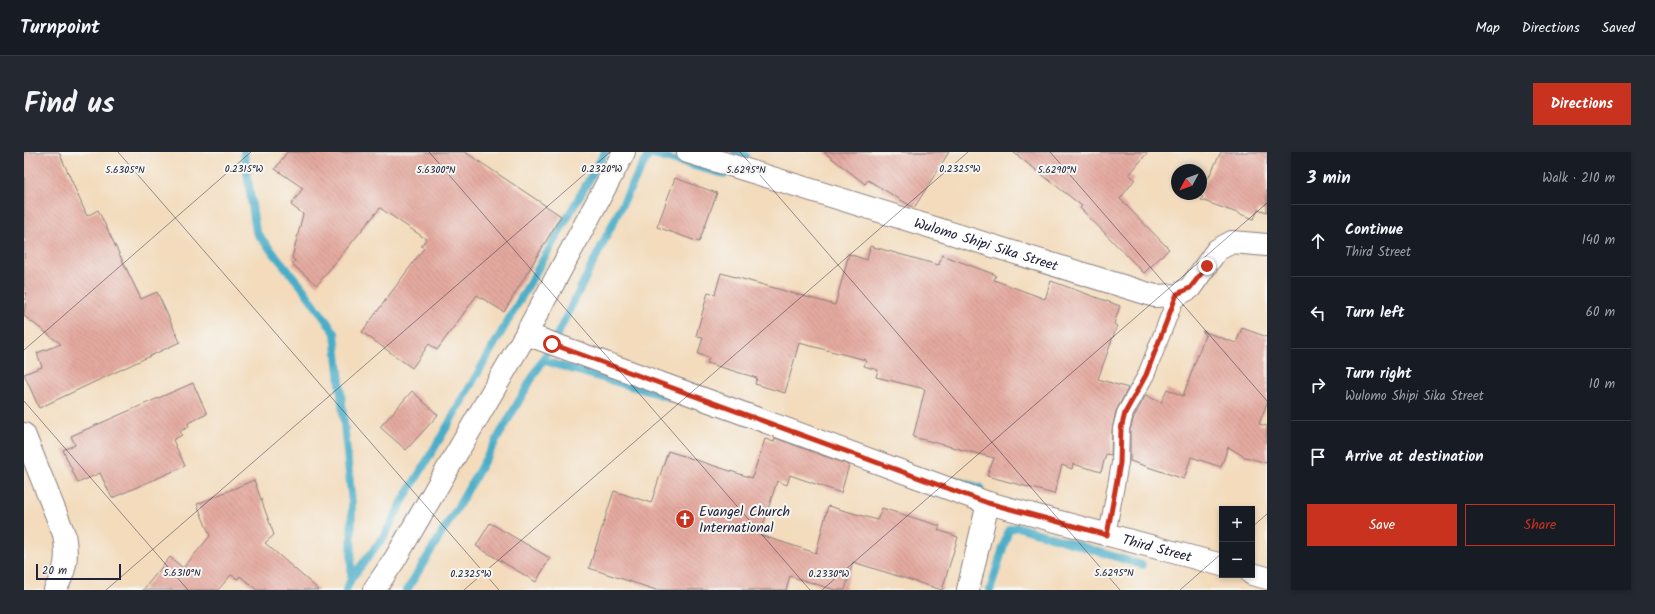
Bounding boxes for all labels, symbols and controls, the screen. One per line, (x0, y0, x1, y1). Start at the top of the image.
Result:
text: Turnpoint (20, 13, 100, 43)
text: Map (1475, 17, 1500, 39)
text: Directions (1522, 17, 1580, 39)
text: Saved (1602, 17, 1635, 39)
text: Find us (24, 82, 115, 127)
button: Directions (1533, 83, 1631, 125)
text: 0.2315°W (225, 161, 263, 177)
text: 0.2320°W (582, 161, 623, 177)
text: 0.2325°W (939, 161, 981, 177)
text: 5.6305°N (105, 162, 145, 178)
text: 5.6300°N (416, 162, 456, 178)
text: 5.6295°N (726, 162, 766, 178)
text: 5.6290°N (1037, 162, 1077, 178)
north arrow (1171, 164, 1207, 200)
text: 3 min (1307, 165, 1351, 192)
text: Walk · 210 m (1542, 168, 1615, 189)
street label: Wulomo Shipi Sika Street (911, 212, 1061, 278)
text: Continue (1345, 218, 1403, 242)
icon: ahead (1307, 230, 1329, 252)
text: 140 m (1582, 230, 1615, 251)
text: Third Street (1345, 242, 1411, 263)
route end (1198, 257, 1216, 275)
text: Turn left (1345, 301, 1405, 325)
icon: left (1307, 302, 1329, 324)
text: 60 m (1586, 302, 1615, 323)
route start (543, 335, 561, 353)
text: Turn right (1345, 362, 1412, 386)
icon: right (1307, 374, 1329, 396)
text: 10 m (1589, 374, 1615, 395)
text: Wulomo Shipi Sika Street (1345, 386, 1484, 407)
text: Arrive at destination (1345, 445, 1484, 469)
icon: arrive (1307, 446, 1329, 468)
place label: Evangel Church International (699, 501, 790, 539)
button: Save (1307, 504, 1457, 546)
button: Share (1465, 504, 1615, 546)
map controls (1219, 506, 1255, 578)
button: + (1219, 506, 1255, 542)
church icon: Evangel Church International (674, 508, 696, 530)
street label: Third Street (1120, 529, 1195, 569)
button: − (1219, 542, 1255, 578)
scale bar (36, 562, 121, 581)
text: 20 m (42, 562, 67, 580)
text: 5.6310°N (163, 565, 201, 581)
text: 5.6295°N (1094, 565, 1134, 581)
text: 0.2325°W (450, 566, 492, 582)
text: 0.2330°W (809, 566, 850, 582)

